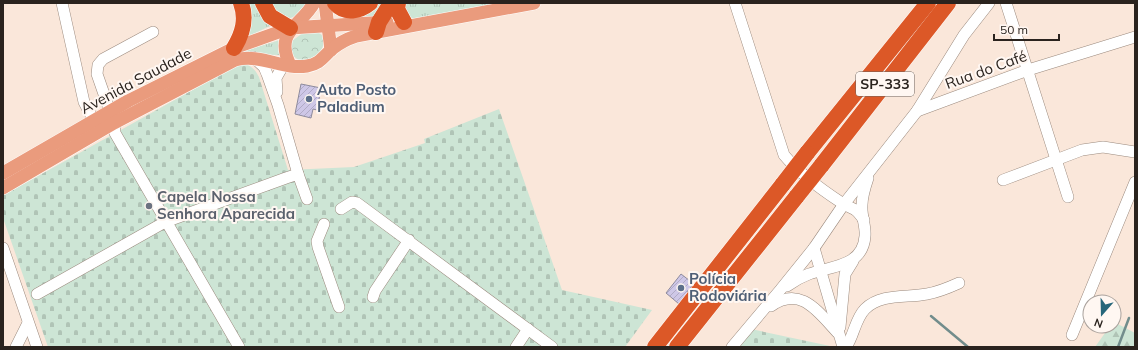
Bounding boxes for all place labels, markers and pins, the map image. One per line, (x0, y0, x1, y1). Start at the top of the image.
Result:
place label: Auto Posto Paladium (317, 80, 396, 116)
marker: Auto Posto Paladium (304, 94, 314, 104)
place label: Capela Nossa Senhora Aparecida (157, 187, 295, 223)
marker: Capela Nossa Senhora Aparecida (144, 201, 154, 211)
place label: Polícia Rodoviária (689, 269, 767, 305)
marker: Polícia Rodoviária (676, 283, 686, 293)

